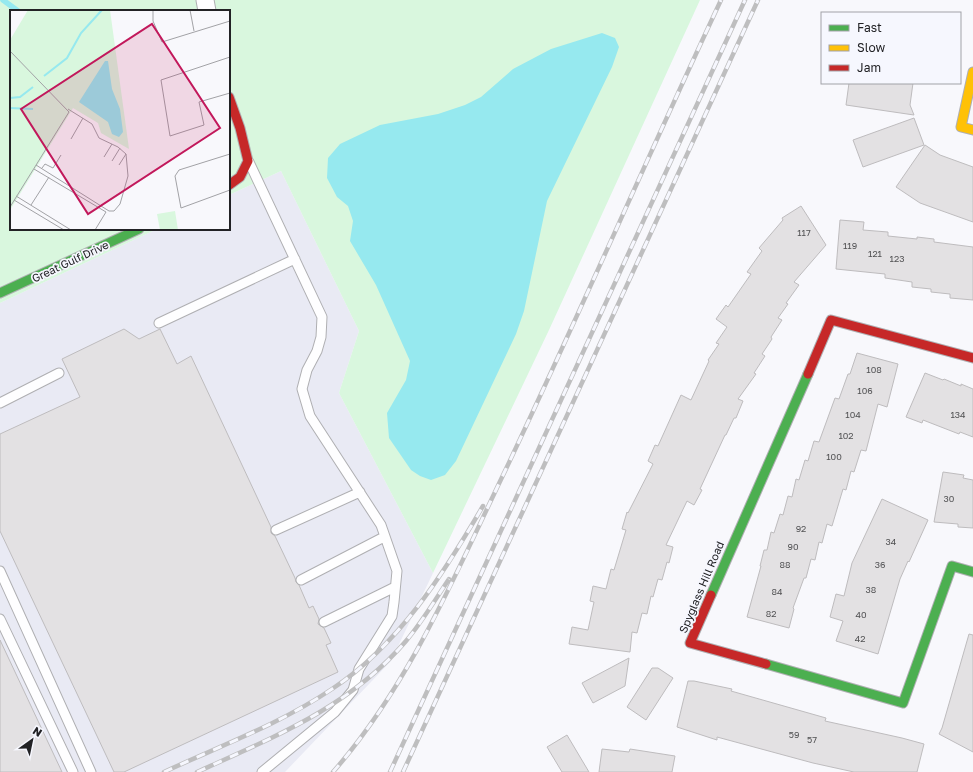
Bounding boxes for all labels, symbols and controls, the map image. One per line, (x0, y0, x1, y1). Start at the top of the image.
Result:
inset map (10, 10, 230, 230)
legend (821, 12, 961, 84)
text: Fast (857, 20, 882, 35)
text: Slow (857, 40, 885, 55)
text: Jam (857, 60, 881, 75)
house number: 117 (797, 227, 811, 238)
street label: Great Gulf Drive (29, 238, 111, 284)
house number: 119 (843, 240, 857, 251)
house number: 121 (868, 248, 883, 259)
house number: 123 (890, 253, 904, 264)
house number: 108 (866, 364, 882, 375)
house number: 106 (857, 385, 873, 396)
house number: 104 (845, 409, 861, 420)
house number: 134 (950, 409, 966, 420)
house number: 102 (838, 430, 854, 441)
house number: 100 (826, 451, 842, 462)
house number: 30 (944, 493, 955, 504)
house number: 92 (796, 523, 806, 534)
house number: 34 (886, 536, 897, 547)
street label: Spyglass Hill Road (676, 539, 726, 635)
house number: 90 (787, 541, 799, 552)
house number: 88 (780, 559, 790, 570)
house number: 36 (875, 559, 885, 570)
house number: 38 (866, 584, 876, 595)
house number: 84 (772, 586, 783, 597)
house number: 82 (766, 608, 776, 619)
house number: 40 (855, 609, 867, 620)
house number: 42 (855, 633, 865, 644)
north arrow (12, 720, 52, 760)
text: N (31, 723, 45, 739)
house number: 59 (789, 729, 799, 740)
house number: 57 (807, 734, 817, 745)

